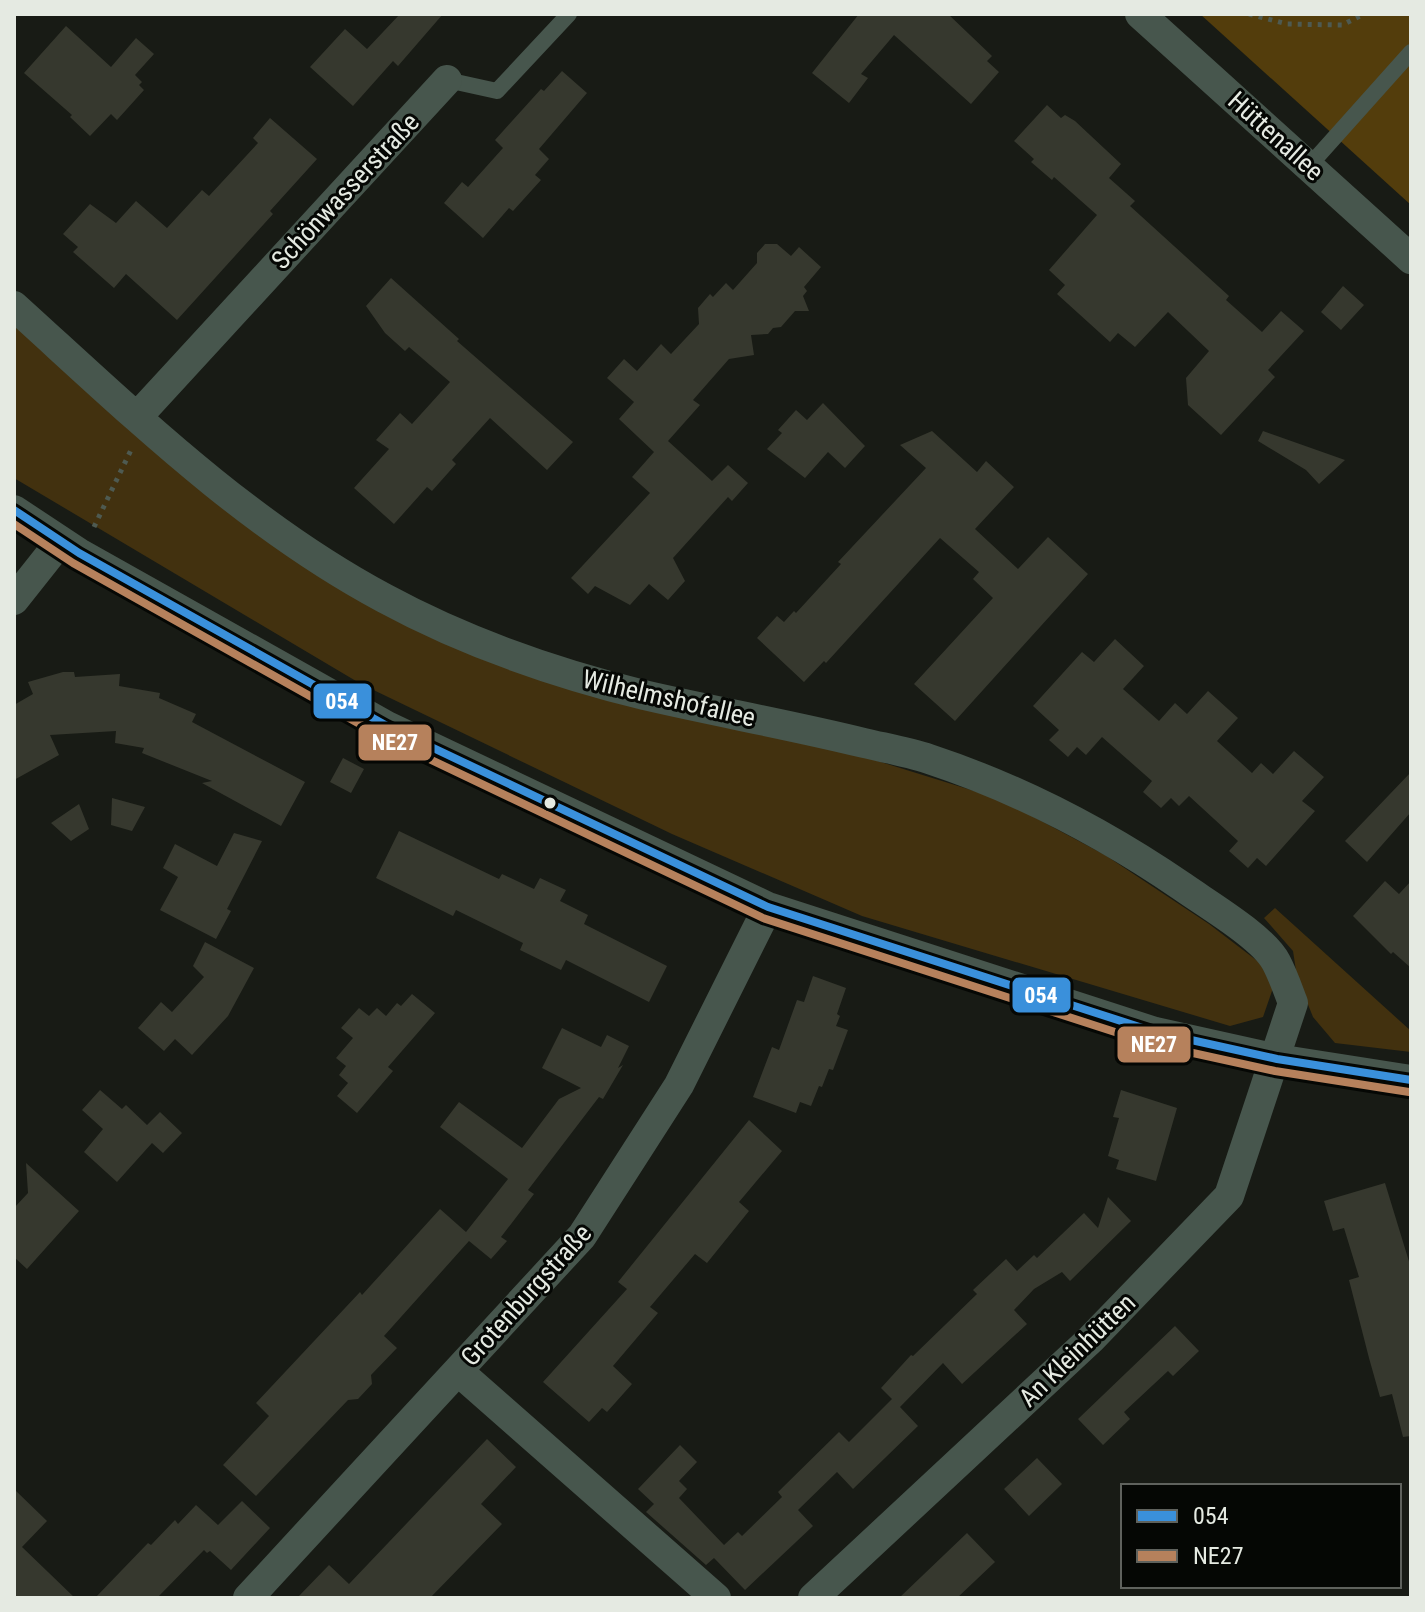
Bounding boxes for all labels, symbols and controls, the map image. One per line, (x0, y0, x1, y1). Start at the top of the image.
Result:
street label: Hüttenallee (1222, 85, 1330, 187)
street label: Schönwasserstraße (265, 107, 425, 275)
street label: Wilhelmshofallee (580, 664, 758, 732)
line badge: 054 (312, 682, 373, 720)
text: 054 (325, 689, 359, 714)
line badge: NE27 (357, 723, 433, 762)
text: NE27 (372, 730, 418, 755)
unlabelled marker (542, 795, 558, 811)
line badge: 054 (1011, 976, 1072, 1014)
text: 054 (1024, 983, 1058, 1008)
line badge: NE27 (1116, 1025, 1192, 1064)
text: NE27 (1131, 1032, 1177, 1057)
street label: Grotenburgstraße (455, 1218, 597, 1372)
street label: An Kleinhütten (1013, 1287, 1141, 1413)
legend (1121, 1484, 1401, 1588)
text: 054 (1193, 1502, 1229, 1530)
text: NE27 (1193, 1542, 1244, 1570)

